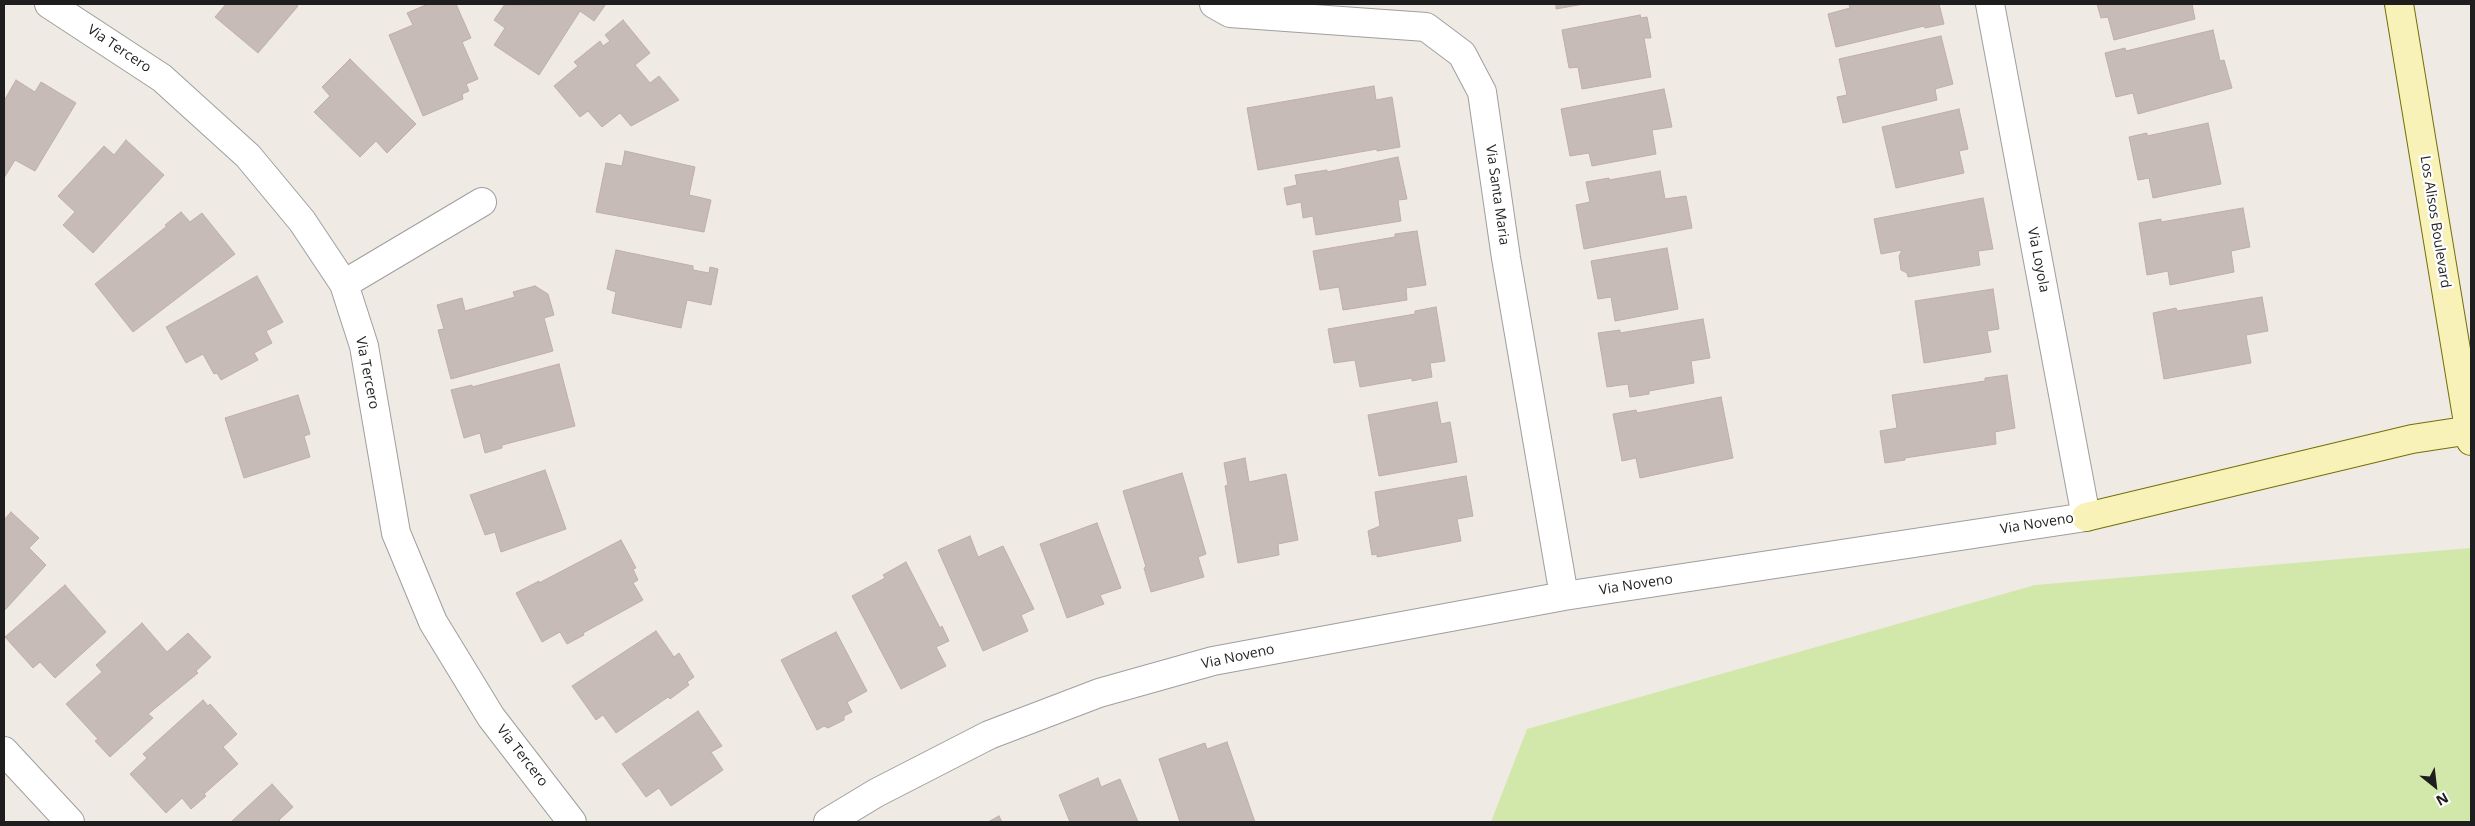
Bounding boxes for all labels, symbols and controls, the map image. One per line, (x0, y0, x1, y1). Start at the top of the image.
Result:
street label: Via Tercero (84, 22, 154, 76)
street label: Via Santa Maria (1482, 144, 1512, 246)
street label: Los Alisos Boulevard (2416, 155, 2454, 289)
street label: Via Loyola (2023, 226, 2053, 294)
street label: Via Tercero (352, 335, 382, 411)
street label: Via Noveno (1999, 510, 2075, 538)
street label: Via Noveno (1598, 571, 1674, 599)
street label: Via Noveno (1200, 641, 1276, 673)
street label: Via Tercero (493, 722, 551, 790)
north arrow (2410, 761, 2460, 811)
text: N (2433, 788, 2452, 811)

